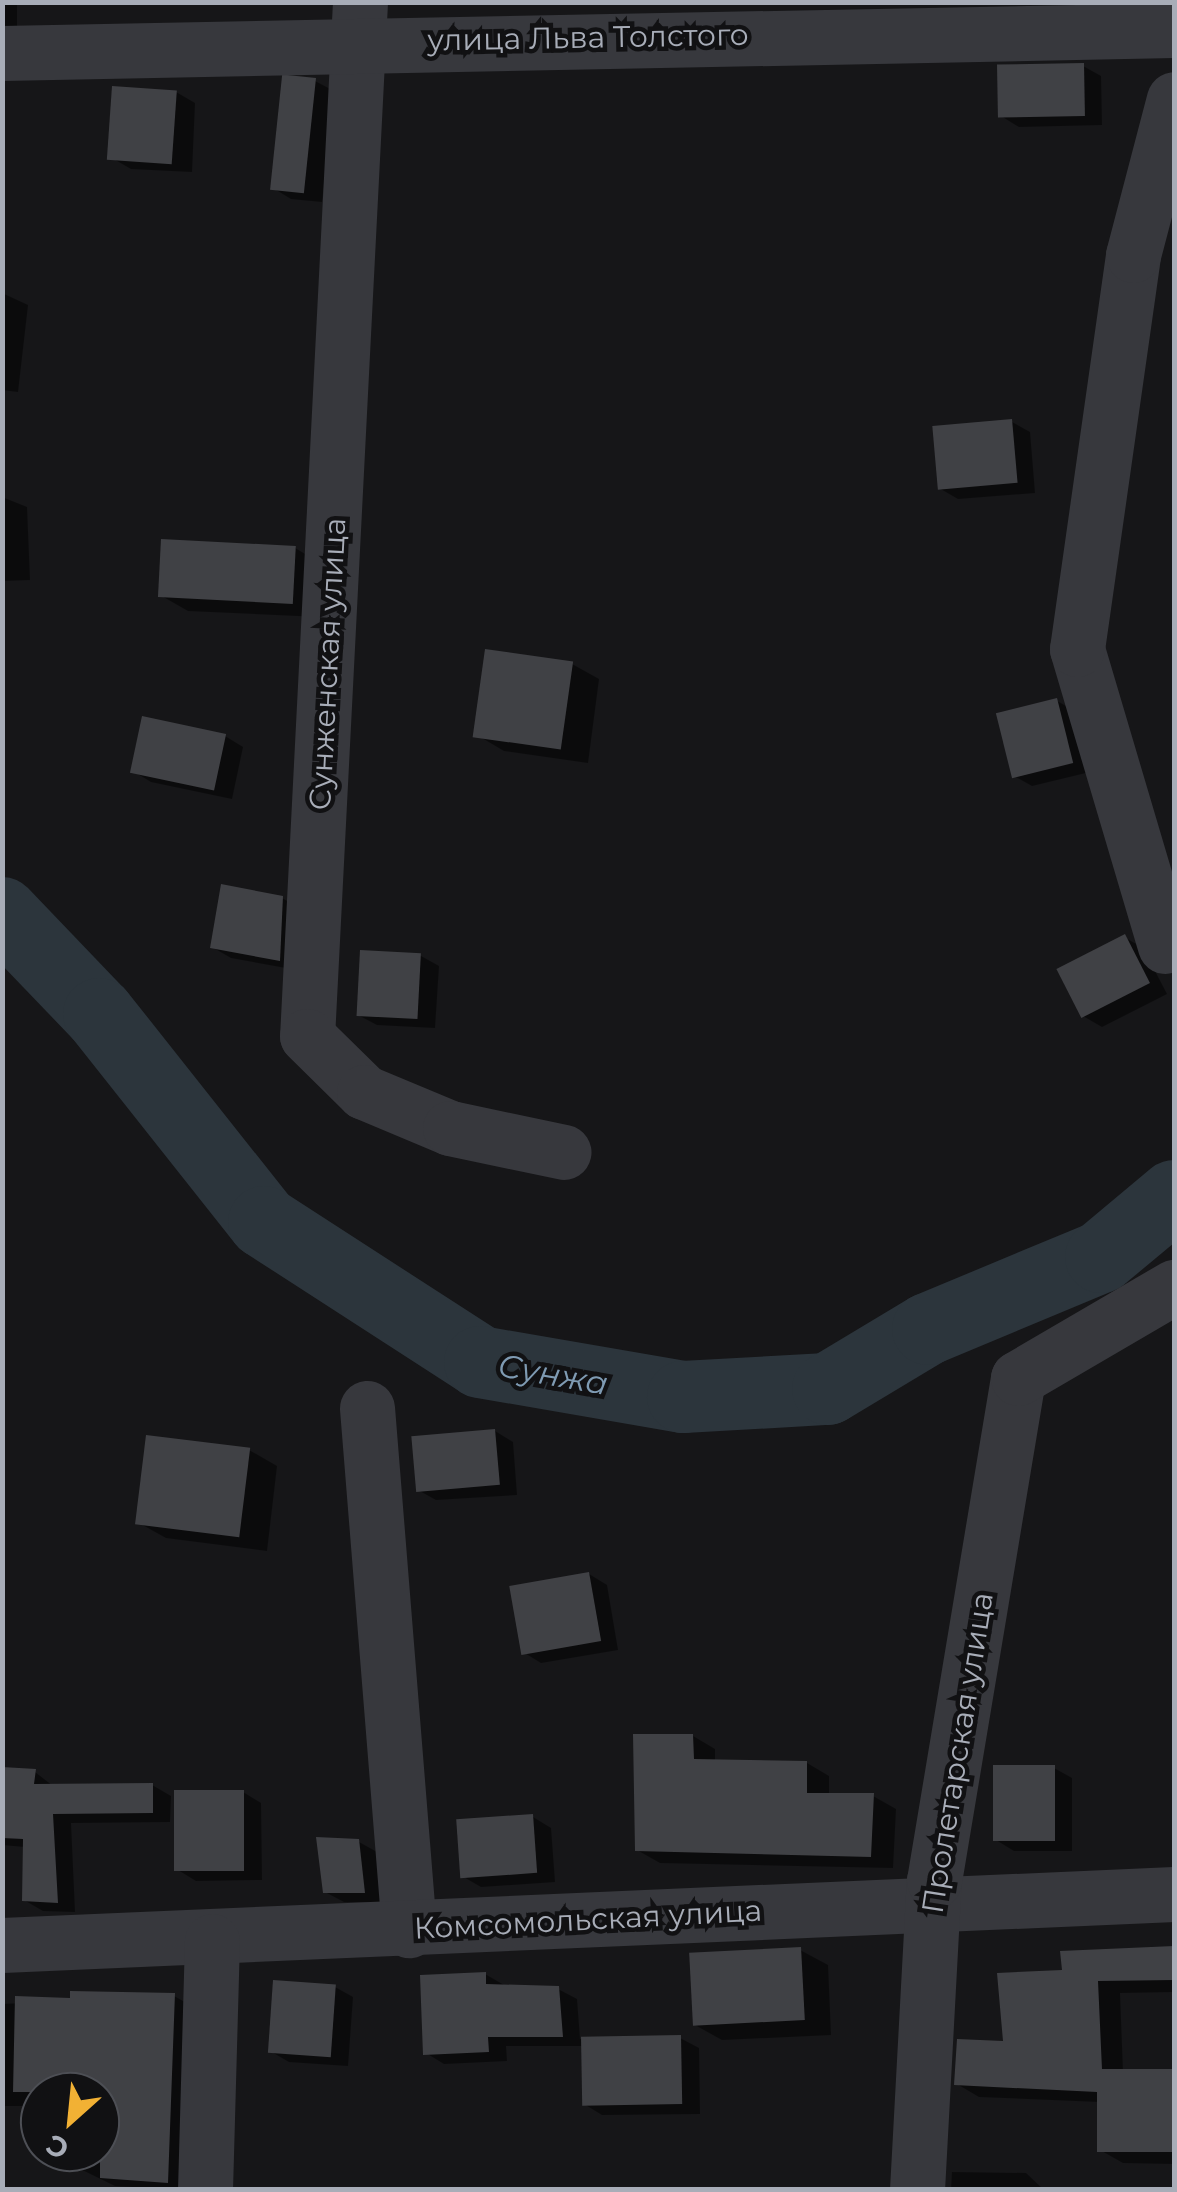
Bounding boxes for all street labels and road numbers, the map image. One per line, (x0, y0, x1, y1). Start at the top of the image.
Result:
street label: улица Льва Толстого (427, 17, 749, 59)
street label: Сунженская улица (302, 517, 354, 811)
street label: Пролетарская улица (915, 1590, 1001, 1916)
street label: Комсомольская улица (413, 1893, 763, 1947)

